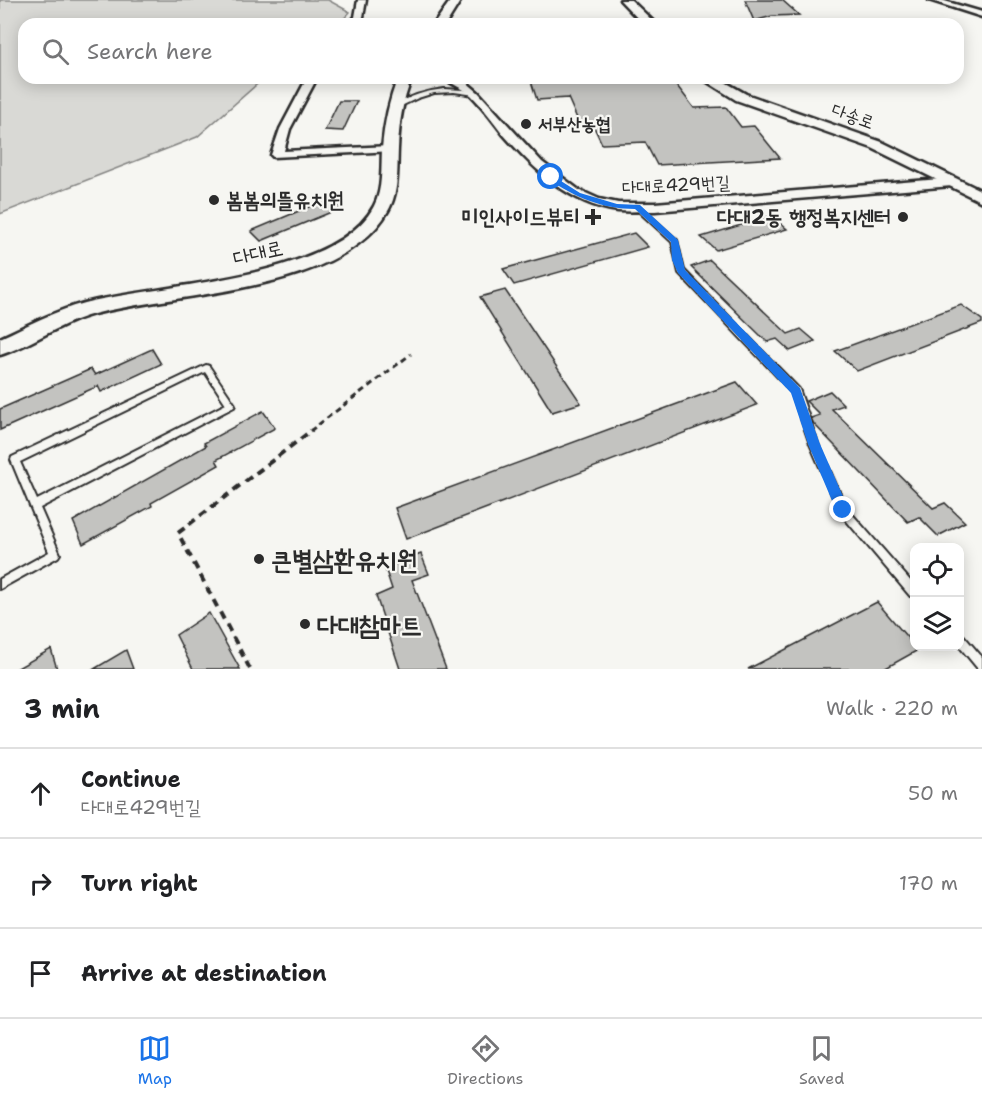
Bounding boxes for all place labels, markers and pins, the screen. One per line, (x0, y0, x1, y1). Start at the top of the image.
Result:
place label: 서부산농협 (538, 112, 610, 136)
marker: 서부산농협 (519, 117, 533, 131)
place label: 봄봄의뜰유치원 (226, 186, 344, 214)
marker: 봄봄의뜰유치원 (207, 193, 221, 207)
place label: 미인사이드뷰티 (462, 203, 580, 231)
place label: 다대2동 행정복지센터 (717, 203, 891, 231)
marker: 미인사이드뷰티 (584, 208, 602, 226)
marker: 다대2동 행정복지센터 (896, 210, 910, 224)
place label: 큰별삼환유치원 (271, 542, 417, 577)
marker: 큰별삼환유치원 (252, 552, 266, 566)
place label: 다대참마트 (317, 607, 422, 642)
marker: 다대참마트 (298, 617, 312, 631)

